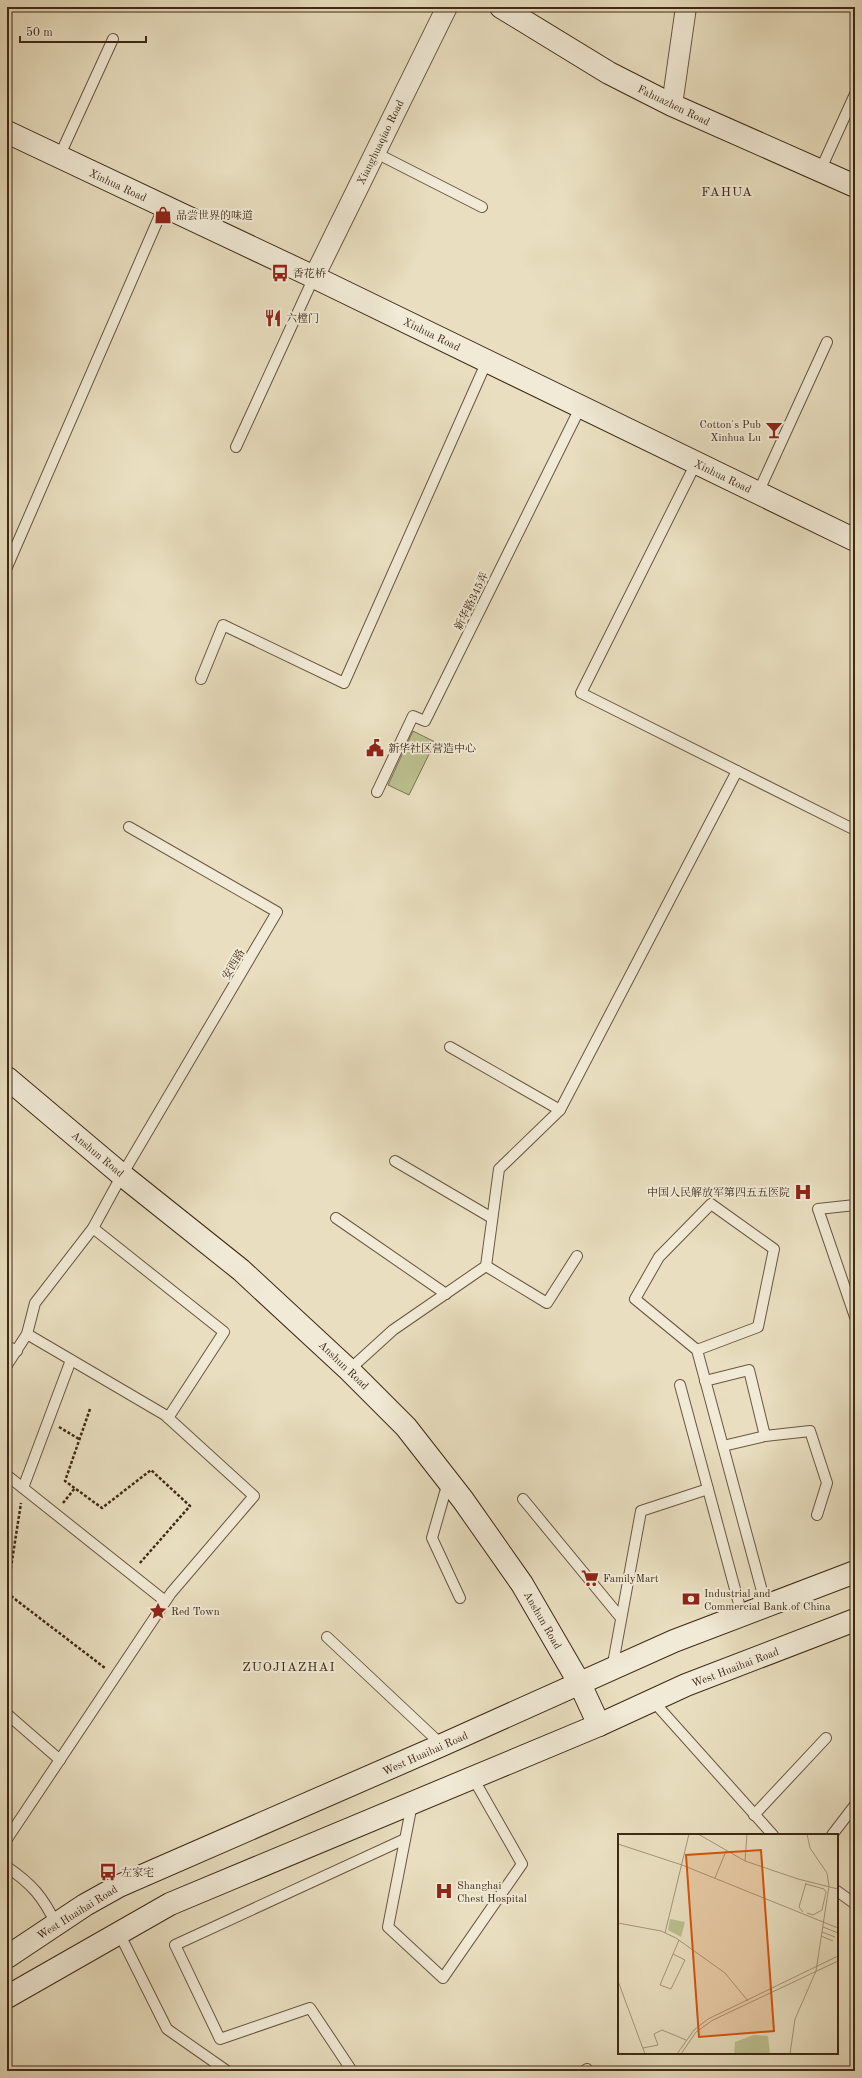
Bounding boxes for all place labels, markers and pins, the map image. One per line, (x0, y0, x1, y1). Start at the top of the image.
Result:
shop icon: 品尝世界的味道 (153, 205, 173, 225)
place label: 品尝世界的味道 (176, 209, 253, 222)
bus stop icon: 香花桥 (270, 263, 290, 283)
place label: 香花桥 (293, 267, 326, 280)
restaurant icon: 六樘门 (263, 308, 283, 328)
place label: 六樘门 (286, 312, 319, 325)
place label: Cotton's Pub Xinhua Lu (700, 420, 761, 444)
bar icon: Cotton's Pub Xinhua Lu (764, 420, 784, 440)
public building icon: 新华社区营造中心 (365, 738, 385, 758)
place label: 新华社区营造中心 (388, 742, 476, 755)
hospital icon: 中国人民解放军第四五五医院 (793, 1182, 813, 1202)
place label: 中国人民解放军第四五五医院 (647, 1186, 790, 1199)
supermarket icon: FamilyMart (580, 1568, 600, 1588)
place label: FamilyMart (603, 1574, 659, 1585)
bank icon: Industrial and Commercial Bank of China (681, 1589, 701, 1609)
place label: Industrial and Commercial Bank of China (704, 1589, 831, 1613)
place icon: Red Town (148, 1601, 168, 1621)
place label: Red Town (171, 1607, 220, 1618)
bus stop icon: 左家宅 (98, 1862, 118, 1882)
place label: 左家宅 (121, 1866, 154, 1879)
hospital icon: Shanghai Chest Hospital (434, 1881, 454, 1901)
place label: Shanghai Chest Hospital (457, 1881, 527, 1905)

